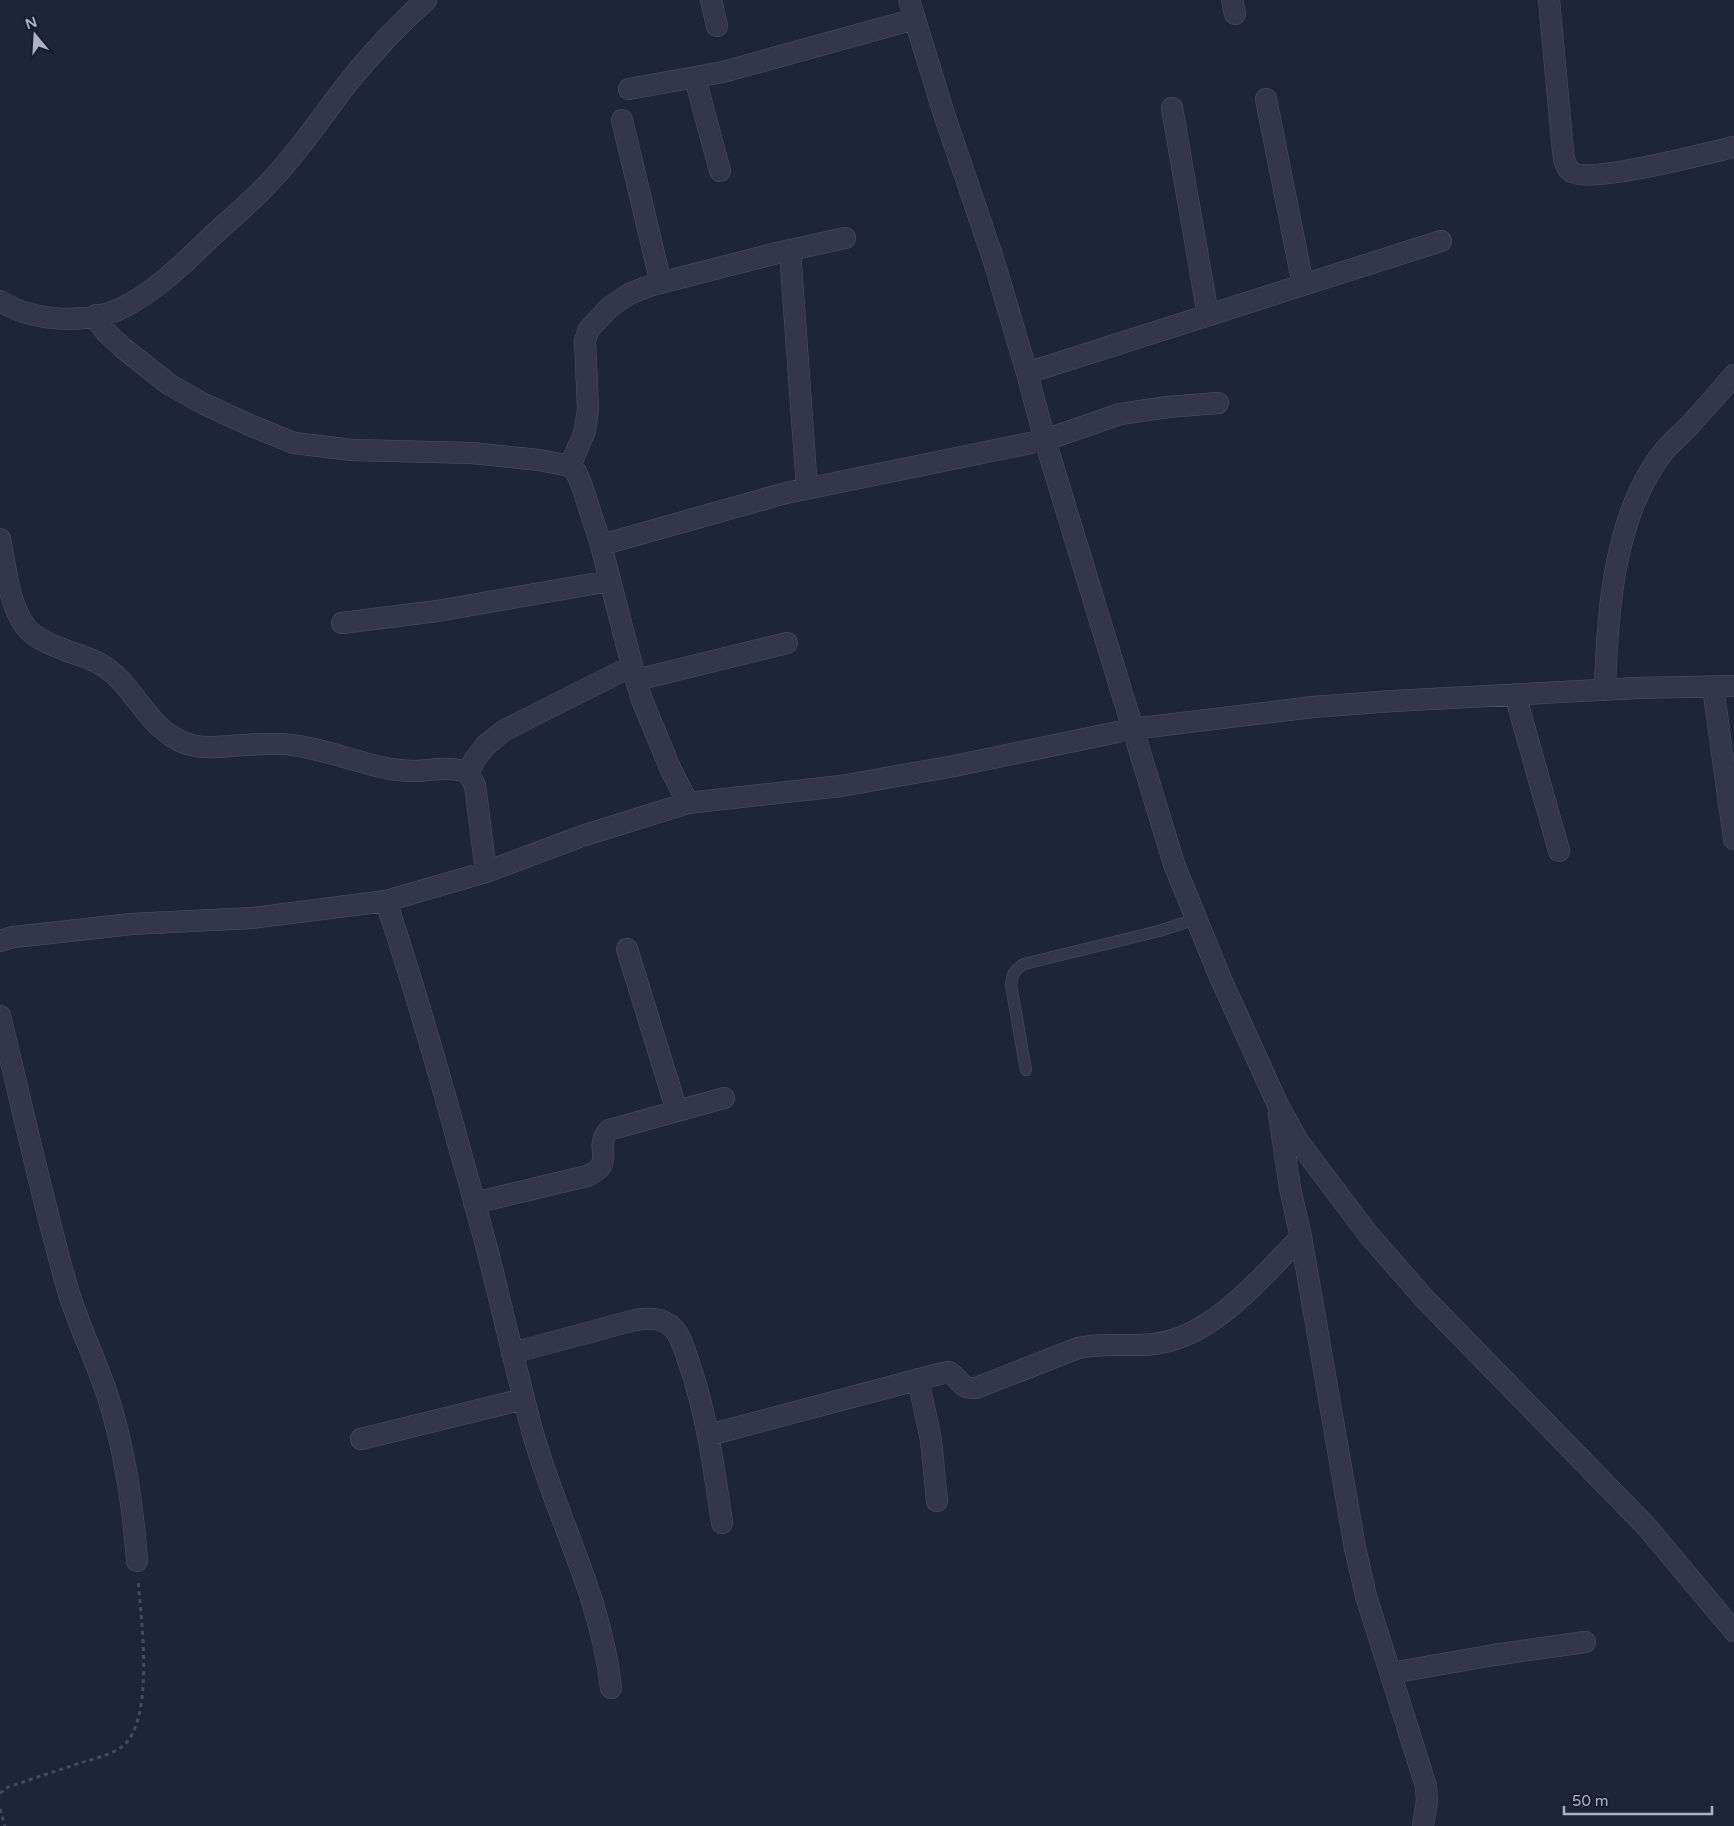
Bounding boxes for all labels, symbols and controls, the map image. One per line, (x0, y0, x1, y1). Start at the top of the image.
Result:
north arrow (10, 10, 60, 60)
text: N (23, 13, 39, 33)
scale bar (1564, 1784, 1712, 1816)
text: 50 m (1572, 1792, 1609, 1810)

